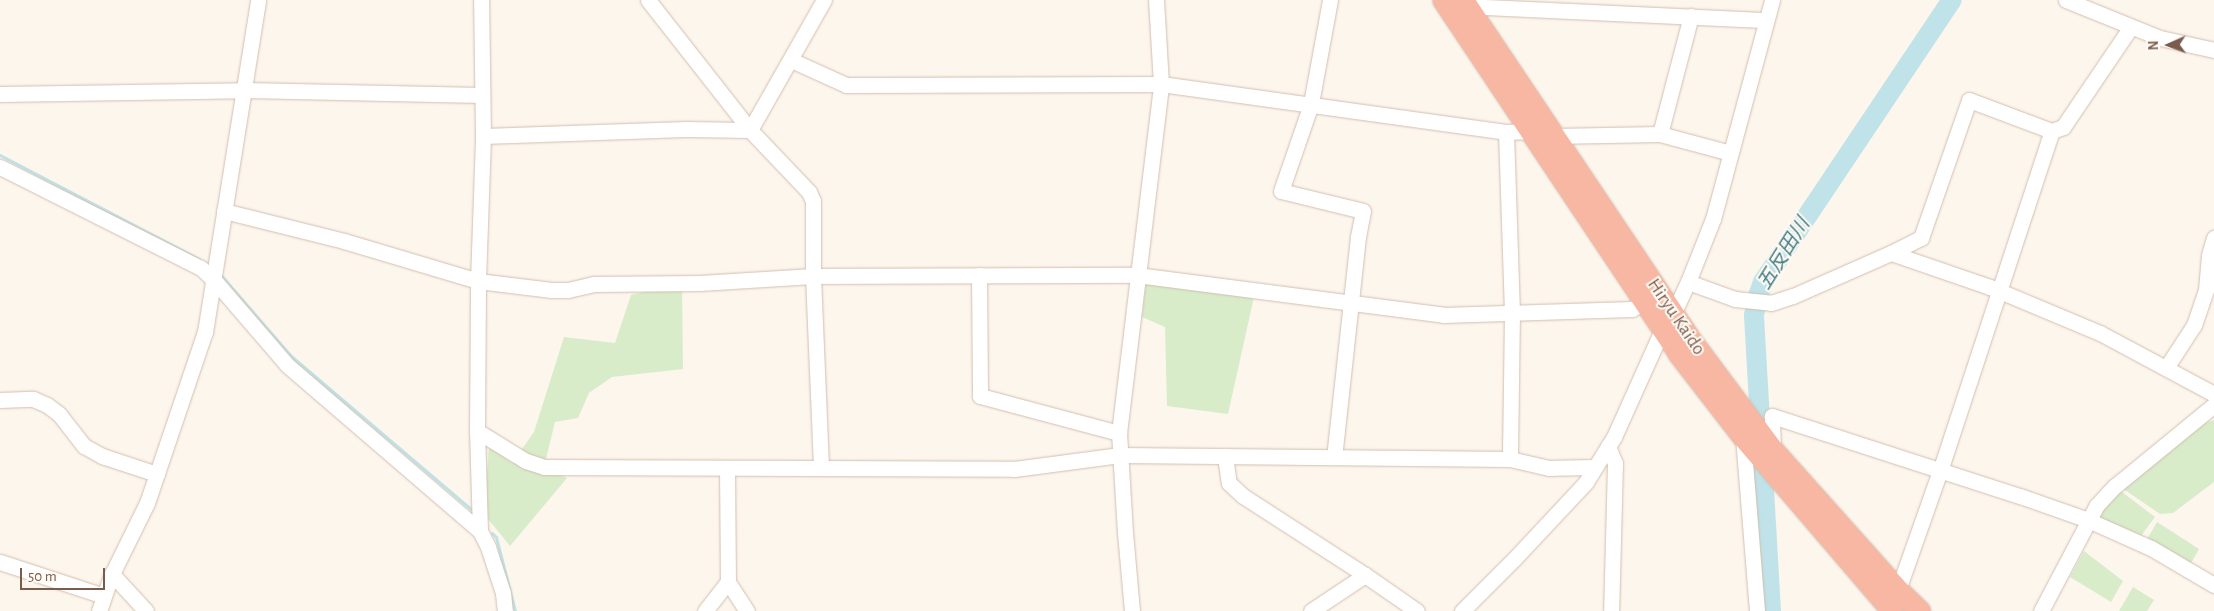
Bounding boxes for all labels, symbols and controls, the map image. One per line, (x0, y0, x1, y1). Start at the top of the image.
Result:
north arrow (2144, 20, 2194, 70)
text: N (2147, 40, 2161, 51)
water label: 五反田川 (1753, 214, 1815, 294)
street label: Hiryu Kaido (1642, 274, 1710, 360)
scale bar (22, 558, 108, 590)
text: 50 m (28, 569, 57, 584)

